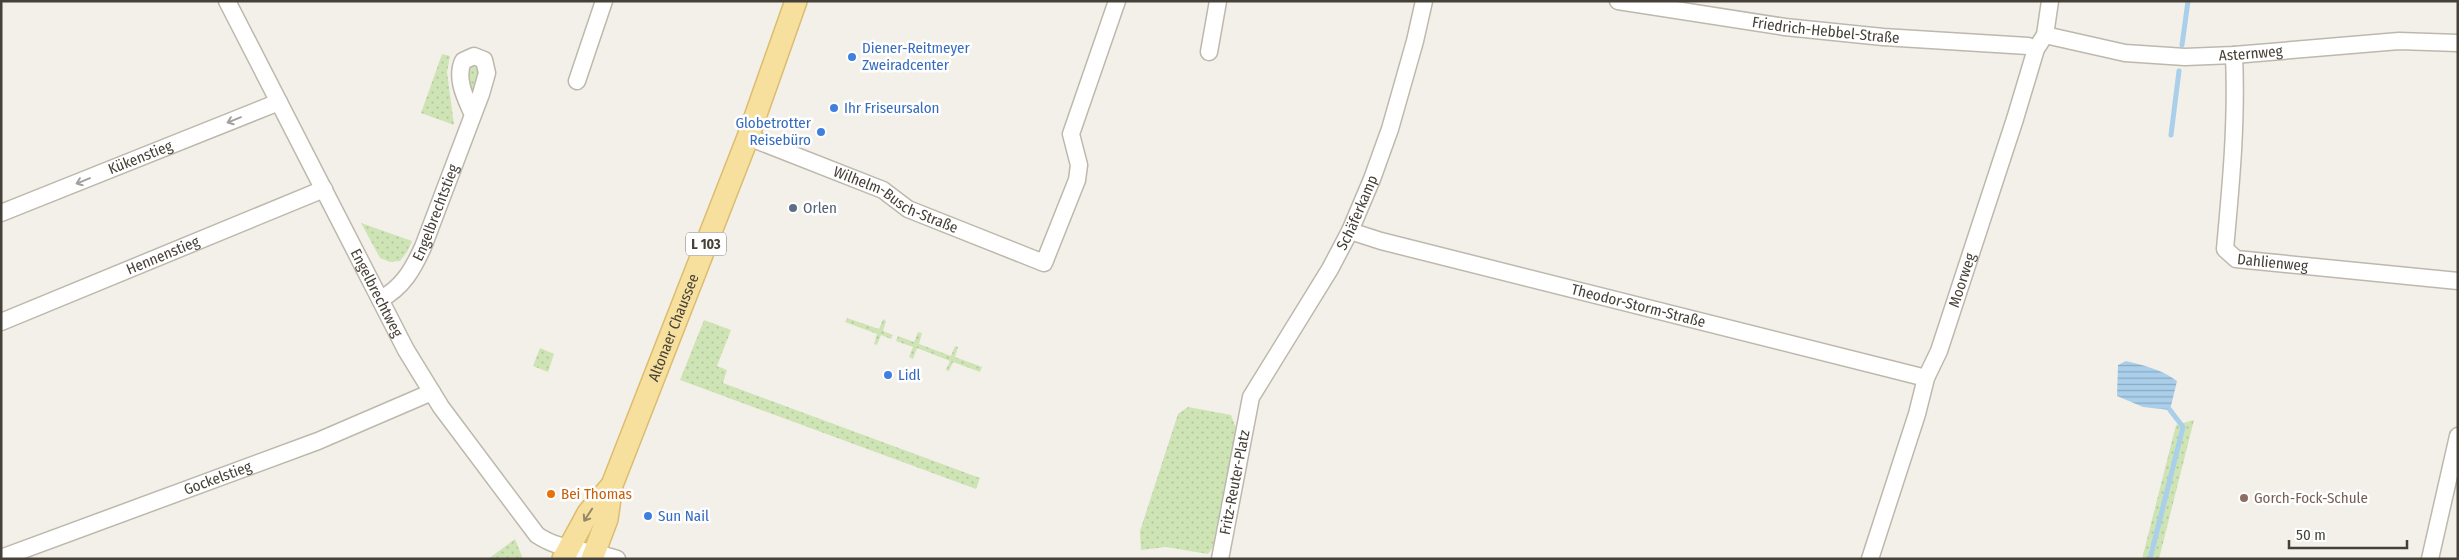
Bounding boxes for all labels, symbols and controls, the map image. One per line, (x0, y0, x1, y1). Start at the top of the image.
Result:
street label: Friedrich-Hebbel-Straße (1751, 13, 1900, 47)
place label: Diener-Reitmeyer Zweiradcenter (862, 39, 970, 74)
street label: Asternweg (2219, 42, 2283, 65)
marker: Diener-Reitmeyer Zweiradcenter (846, 51, 858, 63)
place label: Ihr Friseursalon (844, 99, 940, 117)
marker: Ihr Friseursalon (828, 102, 840, 114)
place label: Globetrotter Reisebüro (735, 114, 812, 149)
one-way arrow (227, 116, 242, 125)
marker: Globetrotter Reisebüro (815, 126, 827, 138)
street label: Kükenstieg (106, 137, 175, 178)
street label: Engelbrechtstieg (409, 162, 463, 264)
street label: Wilhelm-Busch-Straße (831, 162, 961, 237)
street label: Schäferkamp (1333, 173, 1382, 253)
one-way arrow (76, 176, 91, 186)
place label: Orlen (803, 199, 837, 217)
marker: Orlen (787, 202, 799, 214)
street label: Hennenstieg (124, 232, 202, 278)
road number: L 103 (686, 232, 726, 255)
street label: Engelbrechtweg (347, 246, 407, 340)
street label: Dahlienweg (2236, 250, 2309, 275)
street label: Moorweg (1945, 251, 1979, 310)
street label: Altonaer Chaussee (644, 271, 703, 384)
street label: Theodor-Storm-Straße (1570, 280, 1707, 331)
place label: Lidl (898, 366, 920, 384)
marker: Lidl (882, 369, 894, 381)
street label: Fritz-Reuter-Platz (1216, 428, 1254, 536)
street label: Gockelstieg (181, 457, 254, 499)
place label: Bei Thomas (561, 485, 632, 503)
marker: Bei Thomas (545, 488, 557, 500)
place label: Gorch-Fock-Schule (2254, 489, 2368, 507)
marker: Gorch-Fock-Schule (2238, 492, 2250, 504)
place label: Sun Nail (658, 507, 709, 525)
one-way arrow (582, 508, 592, 522)
marker: Sun Nail (642, 510, 654, 522)
scale bar (2289, 518, 2406, 550)
text: 50 m (2296, 526, 2326, 544)

